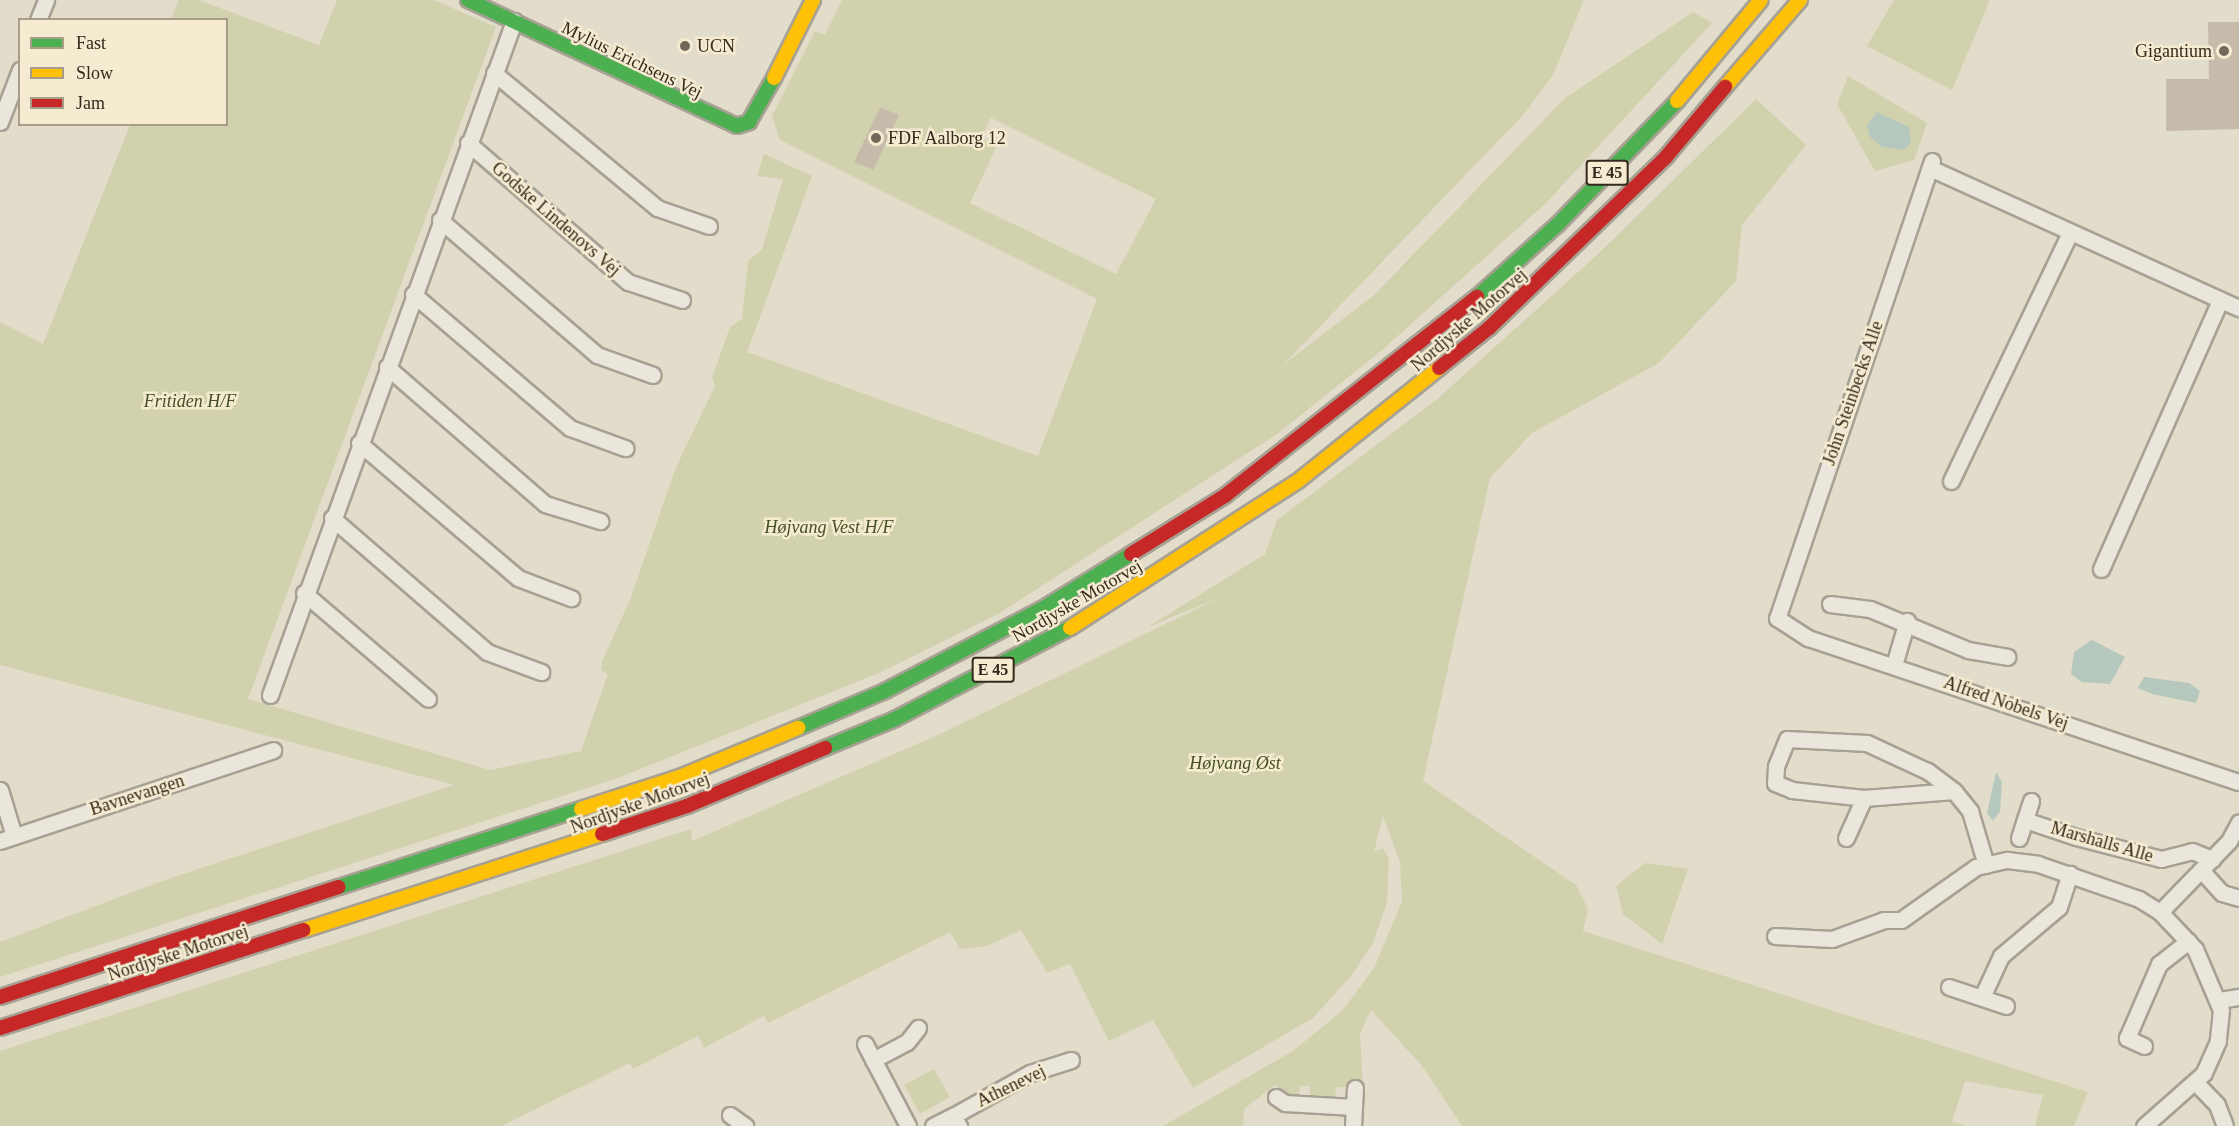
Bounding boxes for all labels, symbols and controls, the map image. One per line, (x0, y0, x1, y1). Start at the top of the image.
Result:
street label: Mylius Erichsens Vej (558, 17, 706, 103)
legend (18, 18, 228, 126)
text: Fast (76, 33, 106, 53)
place label: UCN (697, 35, 735, 57)
marker: UCN (678, 39, 692, 53)
place label: Gigantium (2135, 40, 2212, 62)
marker: Gigantium (2217, 44, 2231, 58)
text: Slow (76, 63, 113, 83)
text: Jam (76, 93, 105, 113)
place label: FDF Aalborg 12 (888, 127, 1007, 149)
marker: FDF Aalborg 12 (869, 131, 883, 145)
street label: Godske Lindenovs Vej (487, 157, 625, 281)
road number: E 45 (1584, 160, 1630, 186)
street label: Nordjyske Motorvej (1407, 264, 1531, 376)
street label: John Steinbecks Alle (1818, 318, 1888, 468)
park label: Fritiden H/F (144, 390, 236, 412)
park label: Højvang Vest H/F (765, 516, 893, 538)
street label: Nordjyske Motorvej (1008, 555, 1146, 647)
road number: E 45 (970, 657, 1016, 683)
street label: Alfred Nobels Vej (1941, 671, 2071, 735)
park label: Højvang Øst (1189, 752, 1281, 774)
street label: Nordjyske Motorvej (567, 768, 713, 838)
street label: Bavnevangen (87, 770, 187, 820)
street label: Marshalls Alle (2048, 817, 2156, 867)
street label: Nordjyske Motorvej (105, 920, 251, 986)
street label: Athenevej (973, 1060, 1049, 1112)

